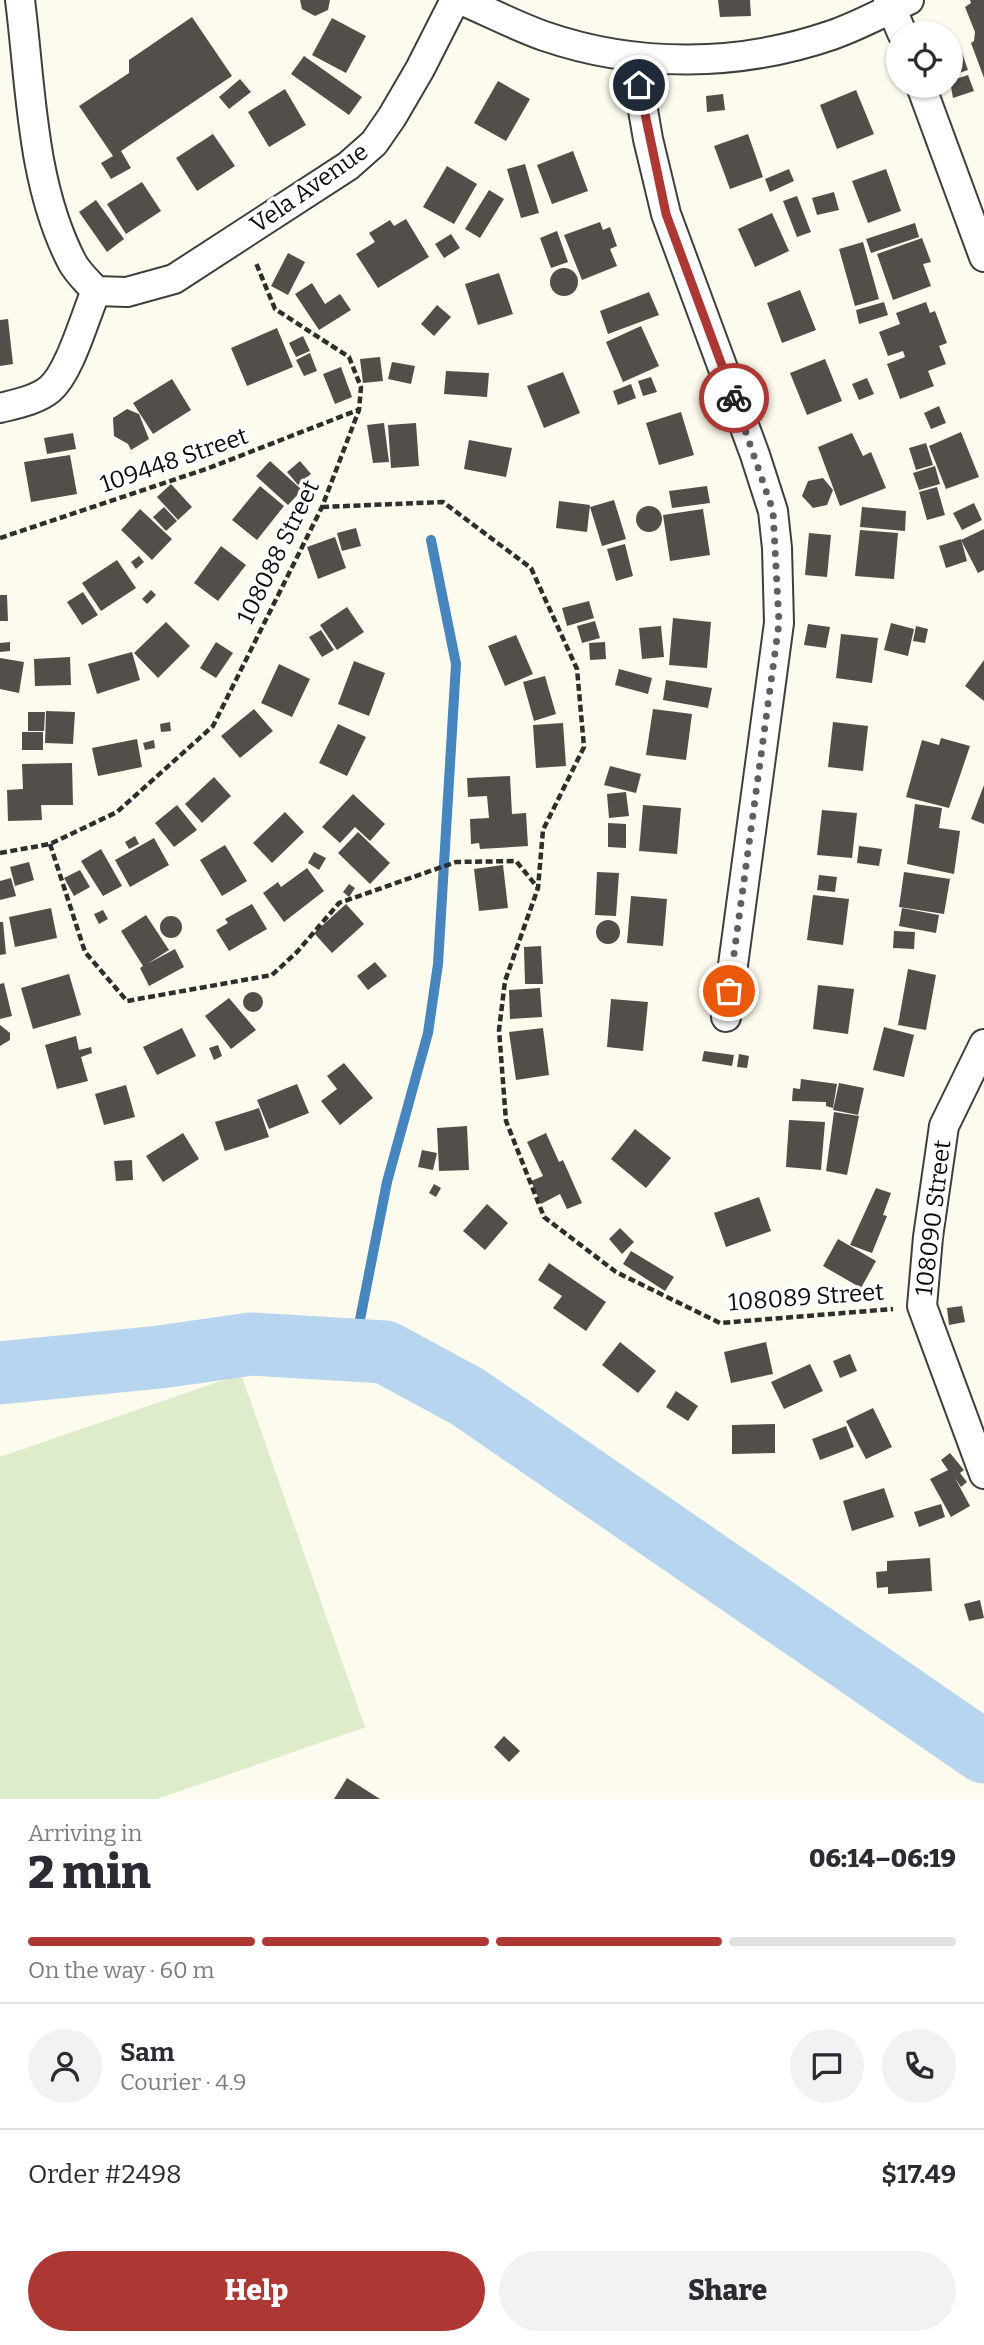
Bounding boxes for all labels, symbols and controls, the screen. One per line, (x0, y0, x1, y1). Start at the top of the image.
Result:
map controls (886, 21, 963, 98)
button: locate (886, 21, 963, 98)
pin (609, 55, 669, 115)
icon: home (620, 66, 658, 104)
street label: Vela Avenue (245, 137, 373, 239)
courier (699, 363, 769, 433)
icon: bike (715, 379, 753, 417)
street label: 109448 Street (96, 422, 252, 498)
street label: 108088 Street (231, 475, 325, 628)
pin (699, 961, 759, 1021)
icon: bag (710, 972, 748, 1010)
street label: 108090 Street (910, 1138, 956, 1298)
street label: 108089 Street (727, 1278, 885, 1316)
text: Arriving in (28, 1819, 142, 1847)
text: 06:14–06:19 (809, 1843, 956, 1874)
text: 2 min (28, 1845, 151, 1900)
text: On the way · 60 m (28, 1956, 214, 1984)
button: person (28, 2029, 102, 2103)
button: chat (790, 2029, 864, 2103)
button: phone (882, 2029, 956, 2103)
text: Sam (120, 2037, 175, 2068)
text: Courier · 4.9 (120, 2068, 247, 2096)
text: Order #2498 (28, 2159, 182, 2190)
text: $17.49 (881, 2159, 956, 2190)
button: Help (28, 2251, 485, 2331)
button: Share (499, 2251, 956, 2331)

